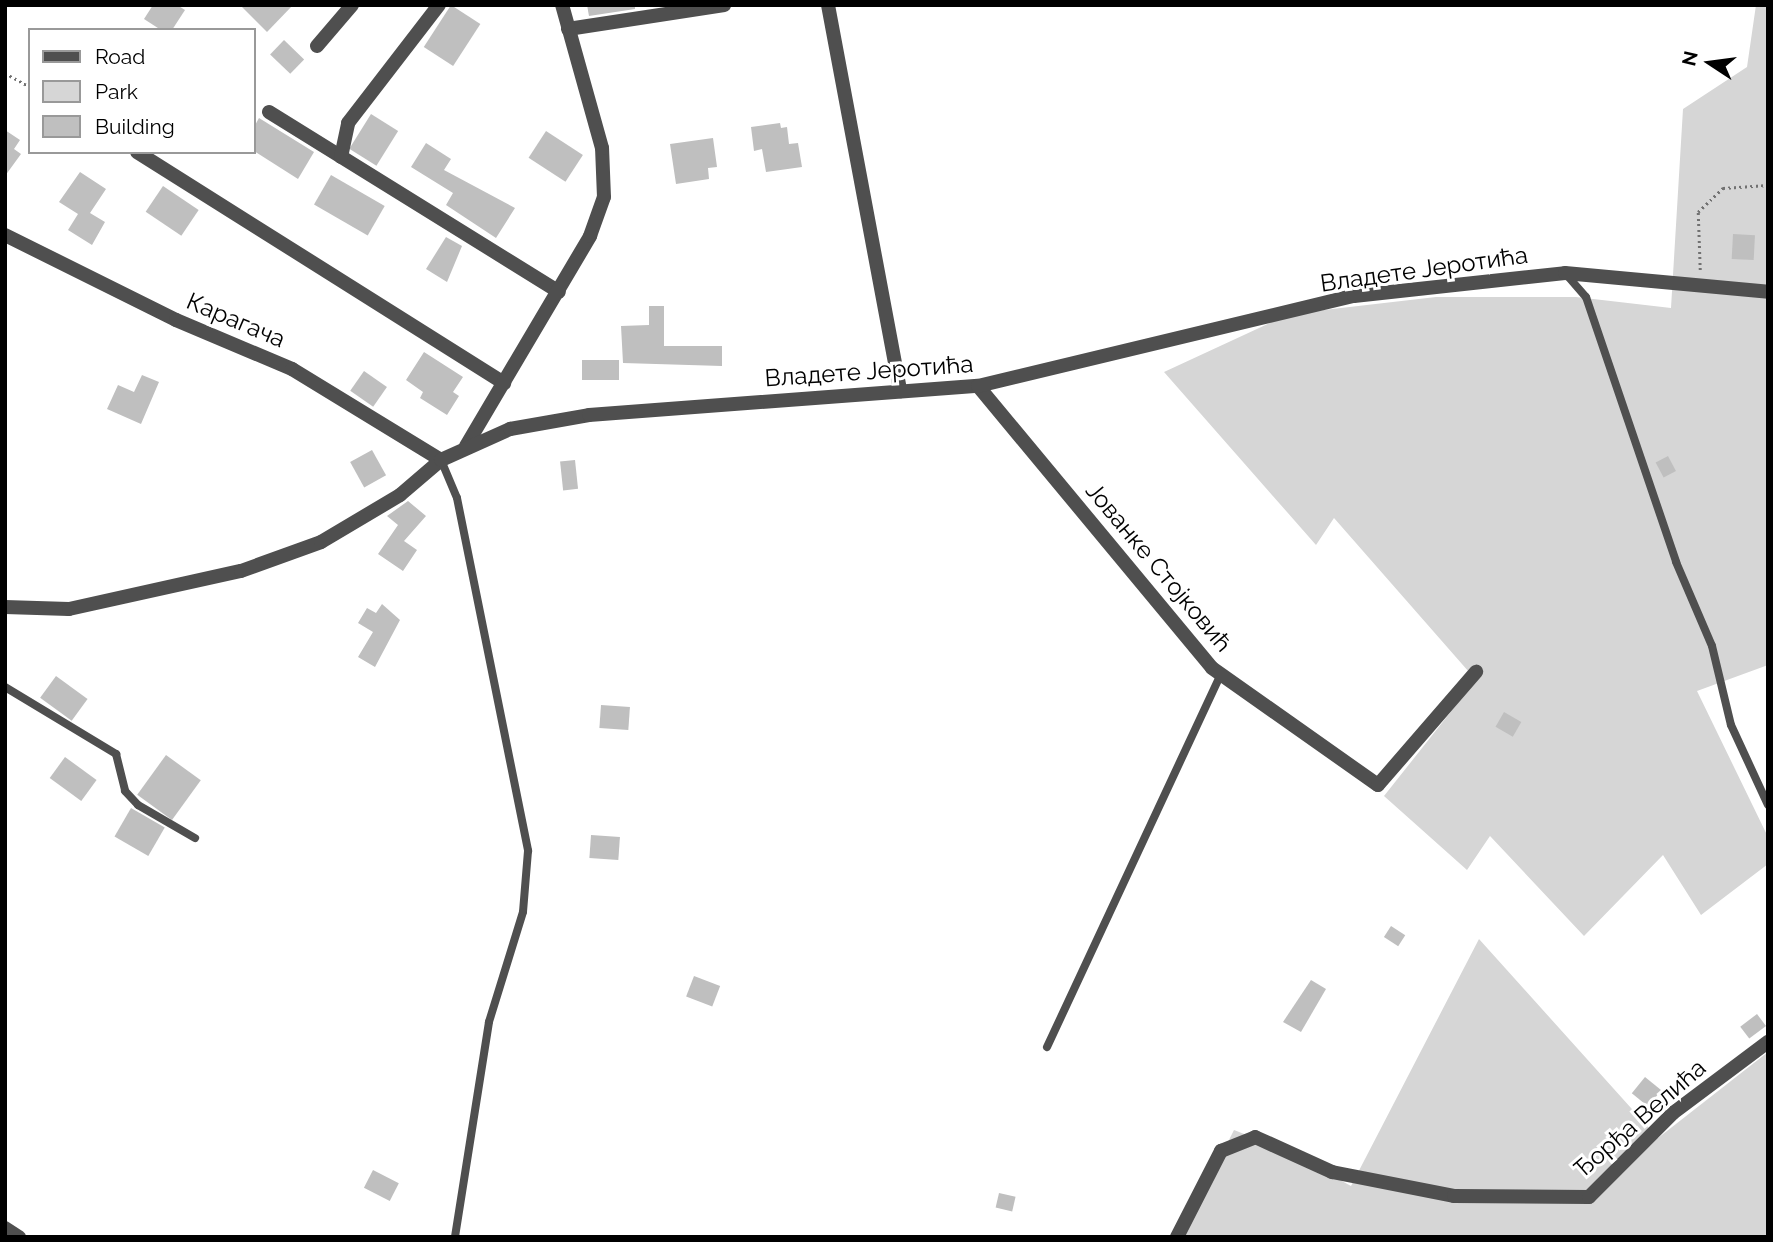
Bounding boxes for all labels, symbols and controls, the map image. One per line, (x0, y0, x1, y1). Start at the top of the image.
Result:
legend (28, 28, 256, 154)
north arrow (1675, 28, 1745, 98)
text: Road (95, 44, 145, 69)
text: N (1677, 49, 1702, 68)
text: Park (95, 79, 138, 104)
text: Building (95, 114, 175, 139)
street label: Владете Јеротића (1318, 240, 1530, 298)
street label: Карагача (182, 286, 290, 354)
street label: Владете Јеротића (763, 349, 975, 393)
street label: Јованке Стојковић (1080, 476, 1238, 658)
street label: Ђорђа Велића (1568, 1053, 1712, 1183)

